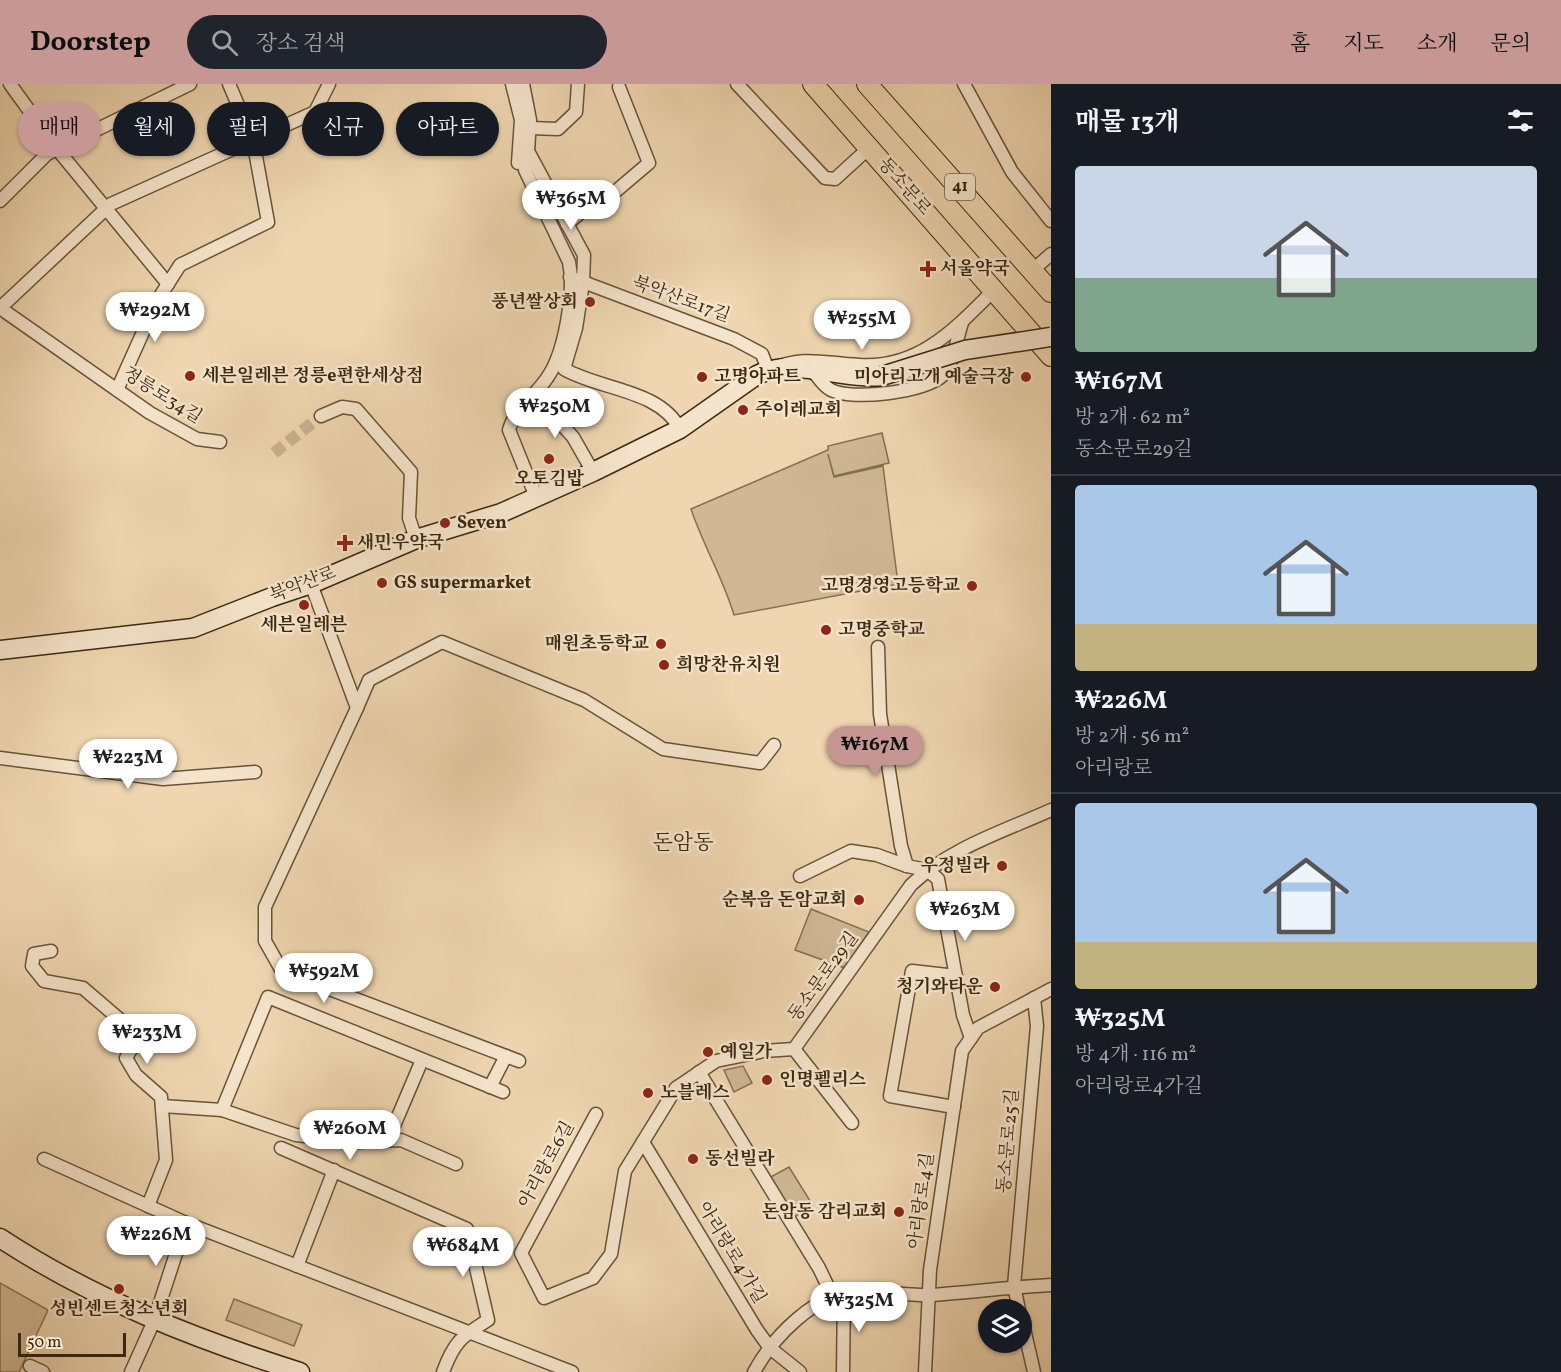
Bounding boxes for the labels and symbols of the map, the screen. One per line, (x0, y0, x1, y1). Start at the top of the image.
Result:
street label: 동소문로 (872, 153, 936, 221)
road number: 41 (945, 174, 975, 200)
pin: ₩365M (529, 180, 613, 231)
place label: 서울약국 (940, 257, 1010, 282)
marker: 서울약국 (921, 262, 935, 276)
street label: 북악산로17길 (628, 271, 734, 329)
place label: 풍년쌀상회 (491, 290, 578, 315)
pin: ₩292M (113, 292, 197, 343)
marker: 풍년쌀상회 (583, 295, 597, 309)
pin: ₩255M (820, 300, 904, 351)
street label: 정릉로34길 (117, 362, 207, 430)
place label: 세븐일레븐 정릉e편한세상점 (202, 364, 423, 389)
place label: 고명아파트 (714, 365, 802, 390)
place label: 미아리고개 예술극장 (854, 365, 1015, 390)
marker: 세븐일레븐 정릉e편한세상점 (183, 369, 197, 383)
marker: 고명아파트 (695, 370, 709, 384)
marker: 미아리고개 예술극장 (1019, 370, 1033, 384)
pin: ₩250M (513, 388, 597, 439)
place label: 주이레교회 (755, 398, 842, 423)
marker: 주이레교회 (736, 403, 750, 417)
marker: 오토김밥 (542, 452, 556, 466)
place label: 오토김밥 (514, 467, 584, 492)
place label: Seven (457, 511, 507, 536)
marker: Seven (438, 516, 452, 530)
place label: 새민우약국 (357, 531, 445, 556)
marker: 새민우약국 (338, 536, 352, 550)
street label: 북악산로 (266, 561, 340, 609)
place label: GS supermarket (394, 571, 532, 596)
place label: 고명경영고등학교 (821, 574, 961, 599)
marker: GS supermarket (375, 576, 389, 590)
marker: 고명경영고등학교 (965, 579, 979, 593)
marker: 세븐일레븐 (297, 598, 311, 612)
place label: 세븐일레븐 (261, 613, 347, 638)
place label: 고명중학교 (838, 618, 926, 643)
marker: 고명중학교 (819, 623, 833, 637)
place label: 매원초등학교 (545, 632, 650, 657)
marker: 매원초등학교 (654, 637, 668, 651)
place label: 희망찬유치원 (676, 653, 780, 678)
marker: 희망찬유치원 (657, 658, 671, 672)
pin: ₩167M (833, 726, 917, 777)
pin: ₩223M (86, 739, 170, 790)
district label: 돈암동 (653, 829, 713, 858)
place label: 우정빌라 (920, 854, 991, 879)
marker: 우정빌라 (995, 859, 1009, 873)
place label: 순복음 돈암교회 (722, 888, 847, 913)
pin: ₩263M (923, 891, 1007, 942)
marker: 순복음 돈암교회 (852, 893, 866, 907)
street label: 동소문로29길 (783, 927, 865, 1027)
pin: ₩592M (282, 953, 366, 1004)
place label: 청기와타운 (896, 975, 984, 1000)
marker: 청기와타운 (988, 980, 1002, 994)
pin: ₩233M (105, 1014, 189, 1065)
place label: 예일가 (720, 1040, 773, 1065)
marker: 예일가 (701, 1045, 715, 1059)
place label: 인명펠리스 (779, 1068, 867, 1093)
marker: 인명펠리스 (760, 1073, 774, 1087)
place label: 노블레스 (660, 1081, 730, 1106)
marker: 노블레스 (641, 1086, 655, 1100)
street label: 동소문로25길 (992, 1087, 1026, 1195)
pin: ₩260M (308, 1110, 392, 1161)
street label: 아리랑로6길 (513, 1117, 581, 1213)
place label: 동선빌라 (705, 1147, 775, 1172)
street label: 아리랑로4길 (903, 1151, 941, 1251)
marker: 동선빌라 (686, 1152, 700, 1166)
street label: 아리랑로4가길 (691, 1197, 771, 1309)
place label: 돈암동 감리교회 (762, 1200, 887, 1225)
marker: 돈암동 감리교회 (892, 1205, 906, 1219)
pin: ₩226M (114, 1216, 198, 1267)
pin: ₩684M (421, 1227, 505, 1278)
marker: 성빈센트청소년회 (112, 1282, 126, 1296)
pin: ₩325M (817, 1282, 901, 1333)
place label: 성빈센트청소년회 (49, 1297, 189, 1322)
scale bar (18, 1330, 126, 1358)

